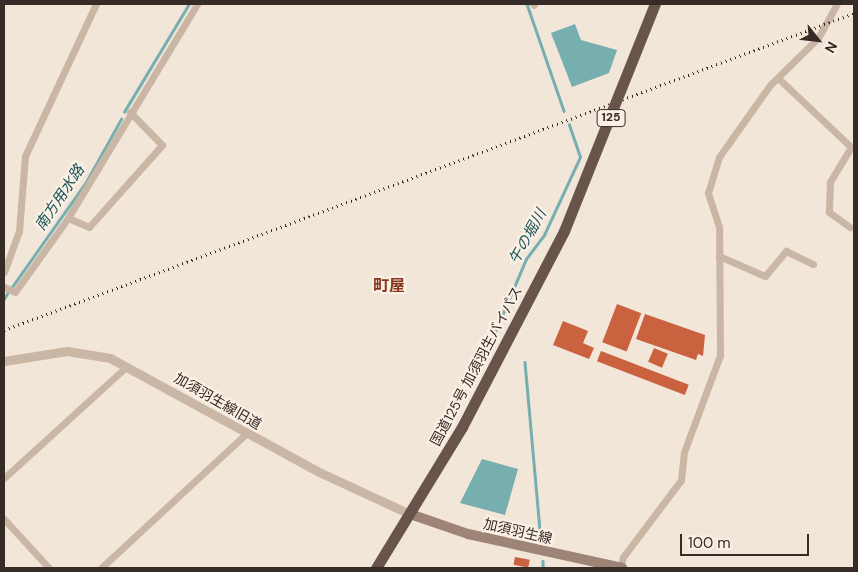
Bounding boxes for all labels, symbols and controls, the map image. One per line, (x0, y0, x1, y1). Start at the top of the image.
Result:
north arrow (793, 15, 843, 65)
text: N (821, 38, 841, 56)
road number: 125 (596, 109, 626, 128)
water label: 南方用水路 (32, 162, 88, 234)
water label: 午の堀川 (506, 206, 550, 268)
district label: 町屋 (373, 276, 405, 296)
street label: 国道125号 加須羽生バイパス (427, 283, 525, 449)
street label: 加須羽生線旧道 (171, 369, 265, 433)
street label: 加須羽生線 (482, 515, 554, 547)
scale bar (683, 524, 812, 556)
text: 100 m (688, 533, 731, 553)

